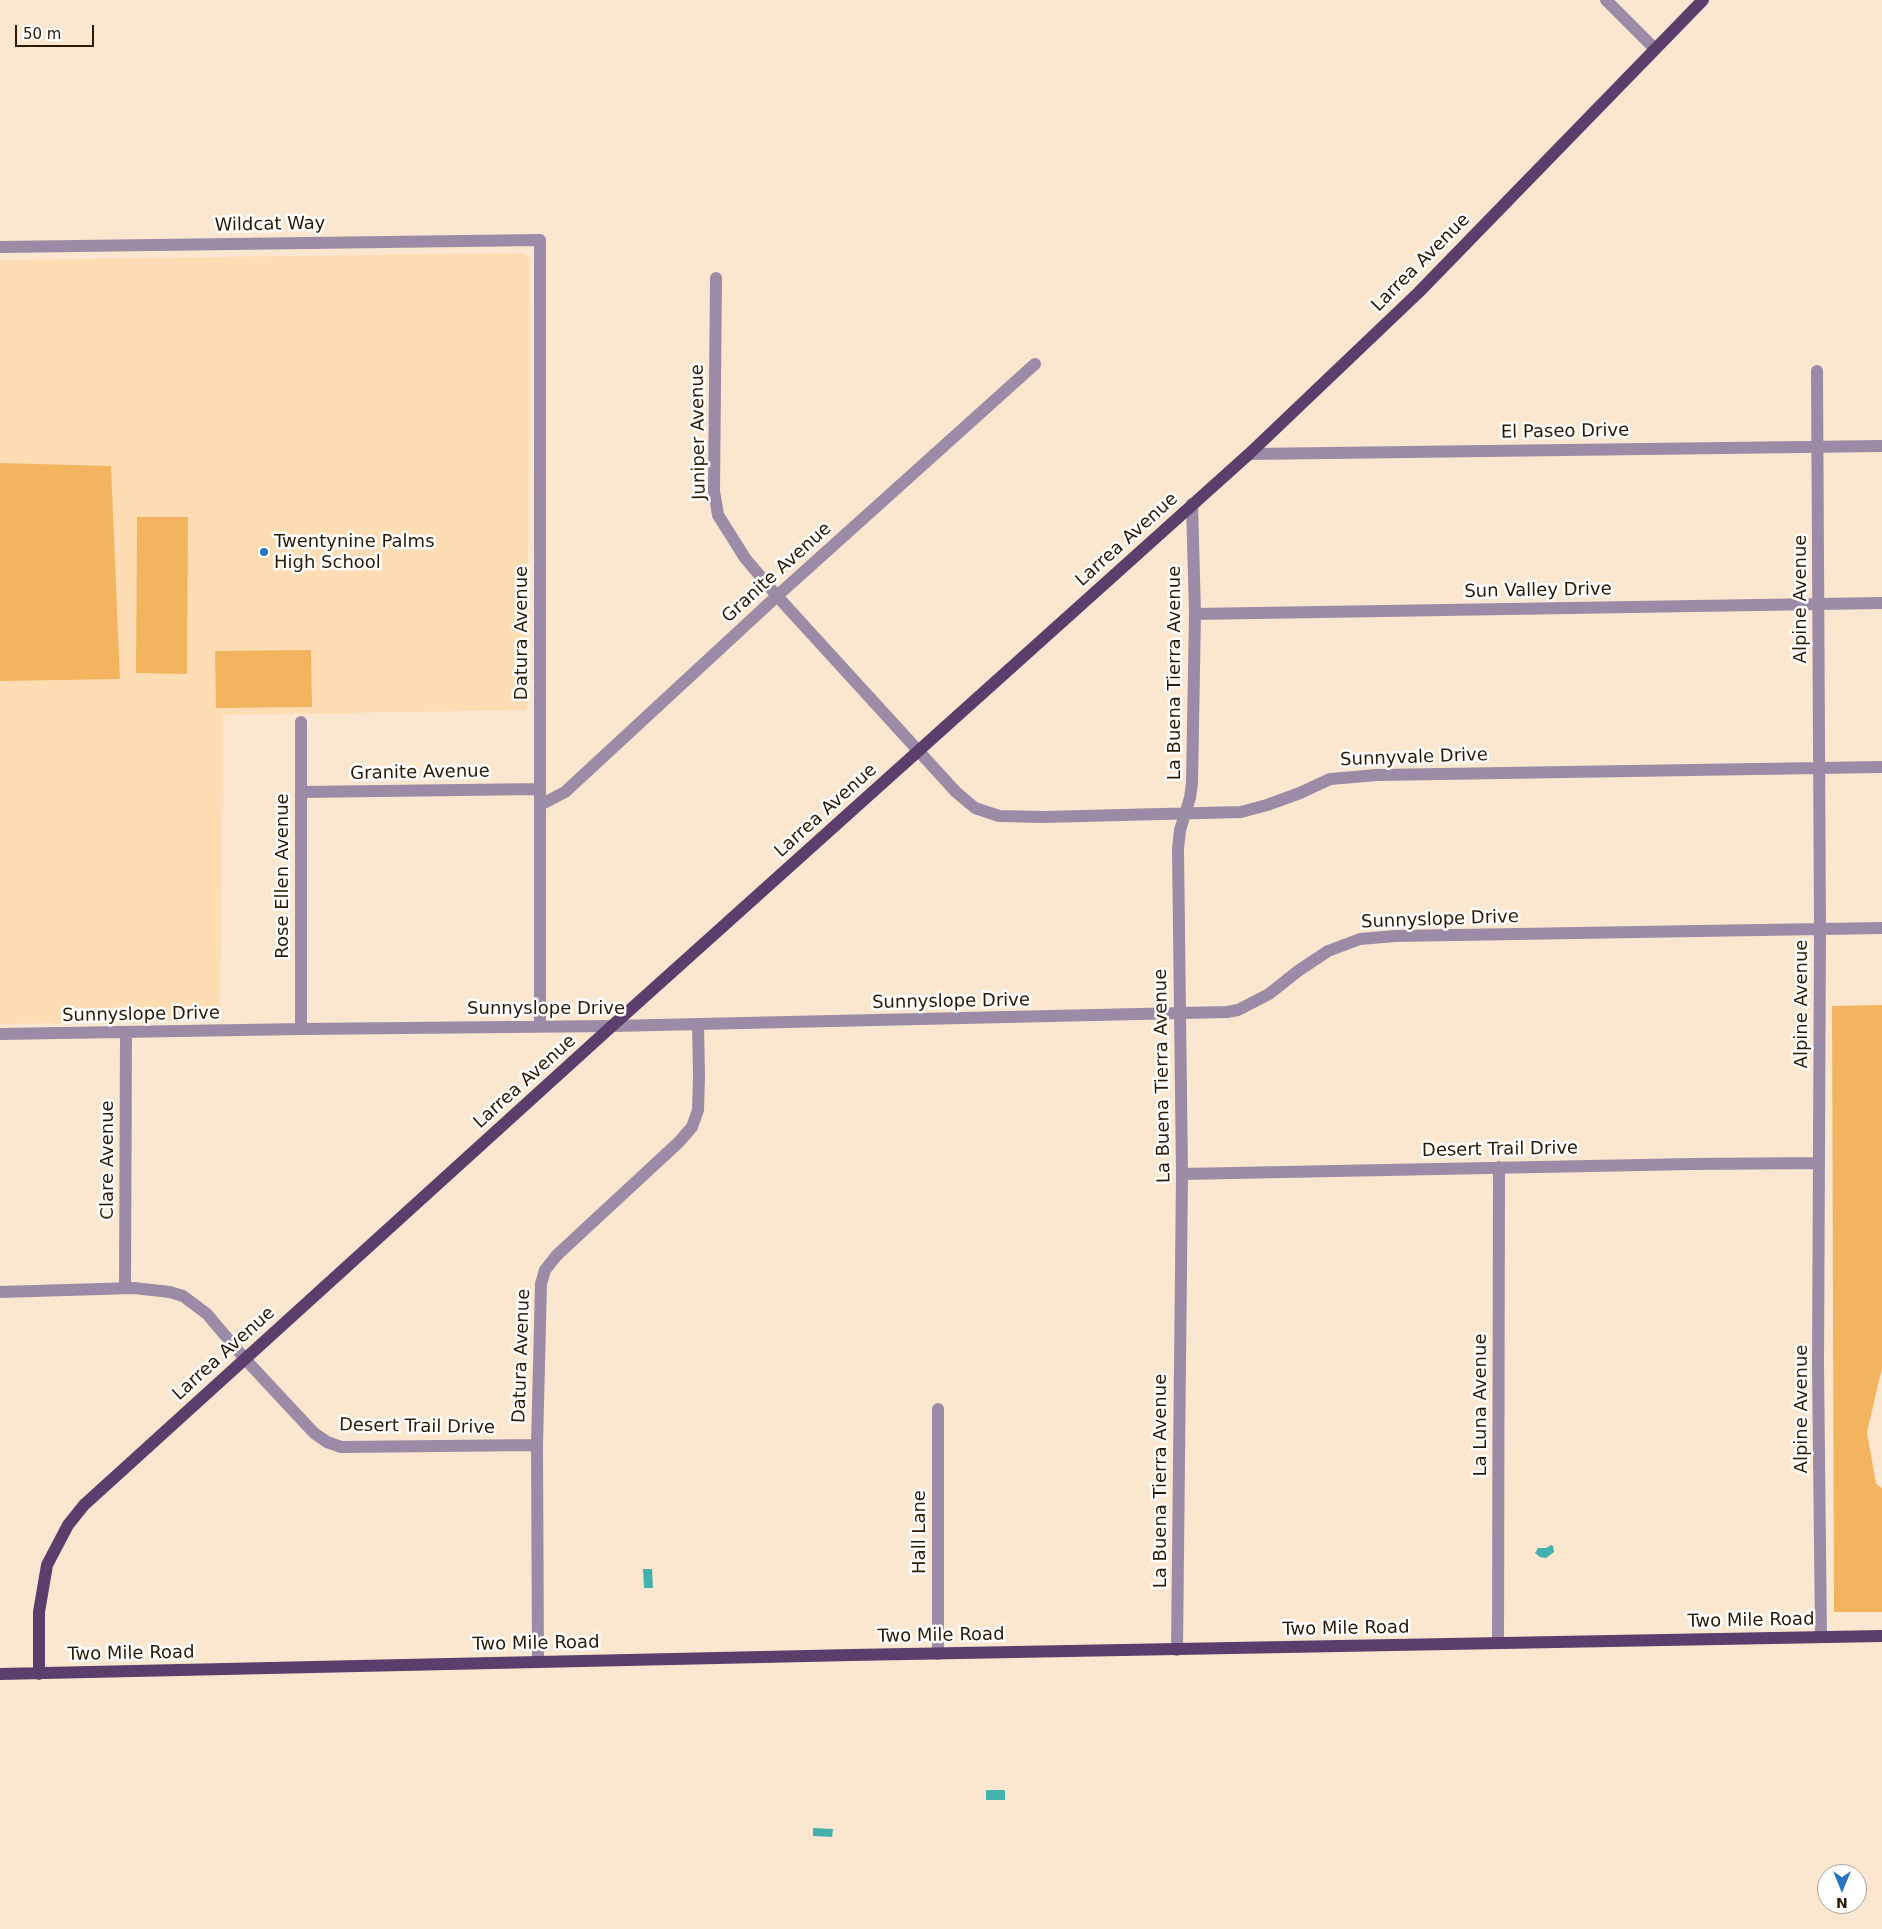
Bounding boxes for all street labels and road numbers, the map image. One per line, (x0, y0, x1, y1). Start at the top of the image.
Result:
street label: Larrea Avenue (1367, 209, 1475, 317)
street label: Wildcat Way (214, 213, 326, 237)
street label: Juniper Avenue (687, 364, 711, 500)
street label: El Paseo Drive (1501, 420, 1629, 444)
street label: Larrea Avenue (1072, 489, 1182, 591)
street label: Granite Avenue (718, 518, 836, 628)
street label: Alpine Avenue (1790, 535, 1812, 663)
street label: Datura Avenue (511, 566, 533, 700)
street label: La Buena Tierra Avenue (1164, 566, 1186, 780)
street label: Sun Valley Drive (1464, 579, 1612, 603)
street label: Sunnyvale Drive (1340, 745, 1488, 771)
street label: Larrea Avenue (771, 760, 881, 862)
street label: Granite Avenue (350, 761, 490, 785)
street label: Rose Ellen Avenue (272, 793, 294, 959)
street label: Sunnyslope Drive (1361, 906, 1519, 934)
street label: Alpine Avenue (1791, 940, 1813, 1068)
street label: La Buena Tierra Avenue (1150, 969, 1176, 1183)
street label: Sunnyslope Drive (872, 990, 1030, 1014)
street label: Sunnyslope Drive (467, 998, 625, 1020)
street label: Sunnyslope Drive (62, 1003, 220, 1027)
street label: Larrea Avenue (470, 1031, 580, 1133)
street label: Clare Avenue (97, 1100, 119, 1220)
street label: Desert Trail Drive (1422, 1138, 1578, 1162)
street label: Datura Avenue (509, 1288, 535, 1424)
street label: Larrea Avenue (169, 1303, 279, 1405)
street label: La Luna Avenue (1470, 1334, 1492, 1476)
street label: Alpine Avenue (1791, 1345, 1813, 1473)
street label: La Buena Tierra Avenue (1150, 1374, 1172, 1588)
street label: Desert Trail Drive (339, 1415, 495, 1439)
street label: Hall Lane (909, 1490, 931, 1574)
street label: Two Mile Road (1687, 1609, 1815, 1633)
street label: Two Mile Road (1282, 1617, 1410, 1641)
street label: Two Mile Road (877, 1624, 1005, 1648)
street label: Two Mile Road (472, 1632, 600, 1656)
street label: Two Mile Road (67, 1642, 195, 1666)

